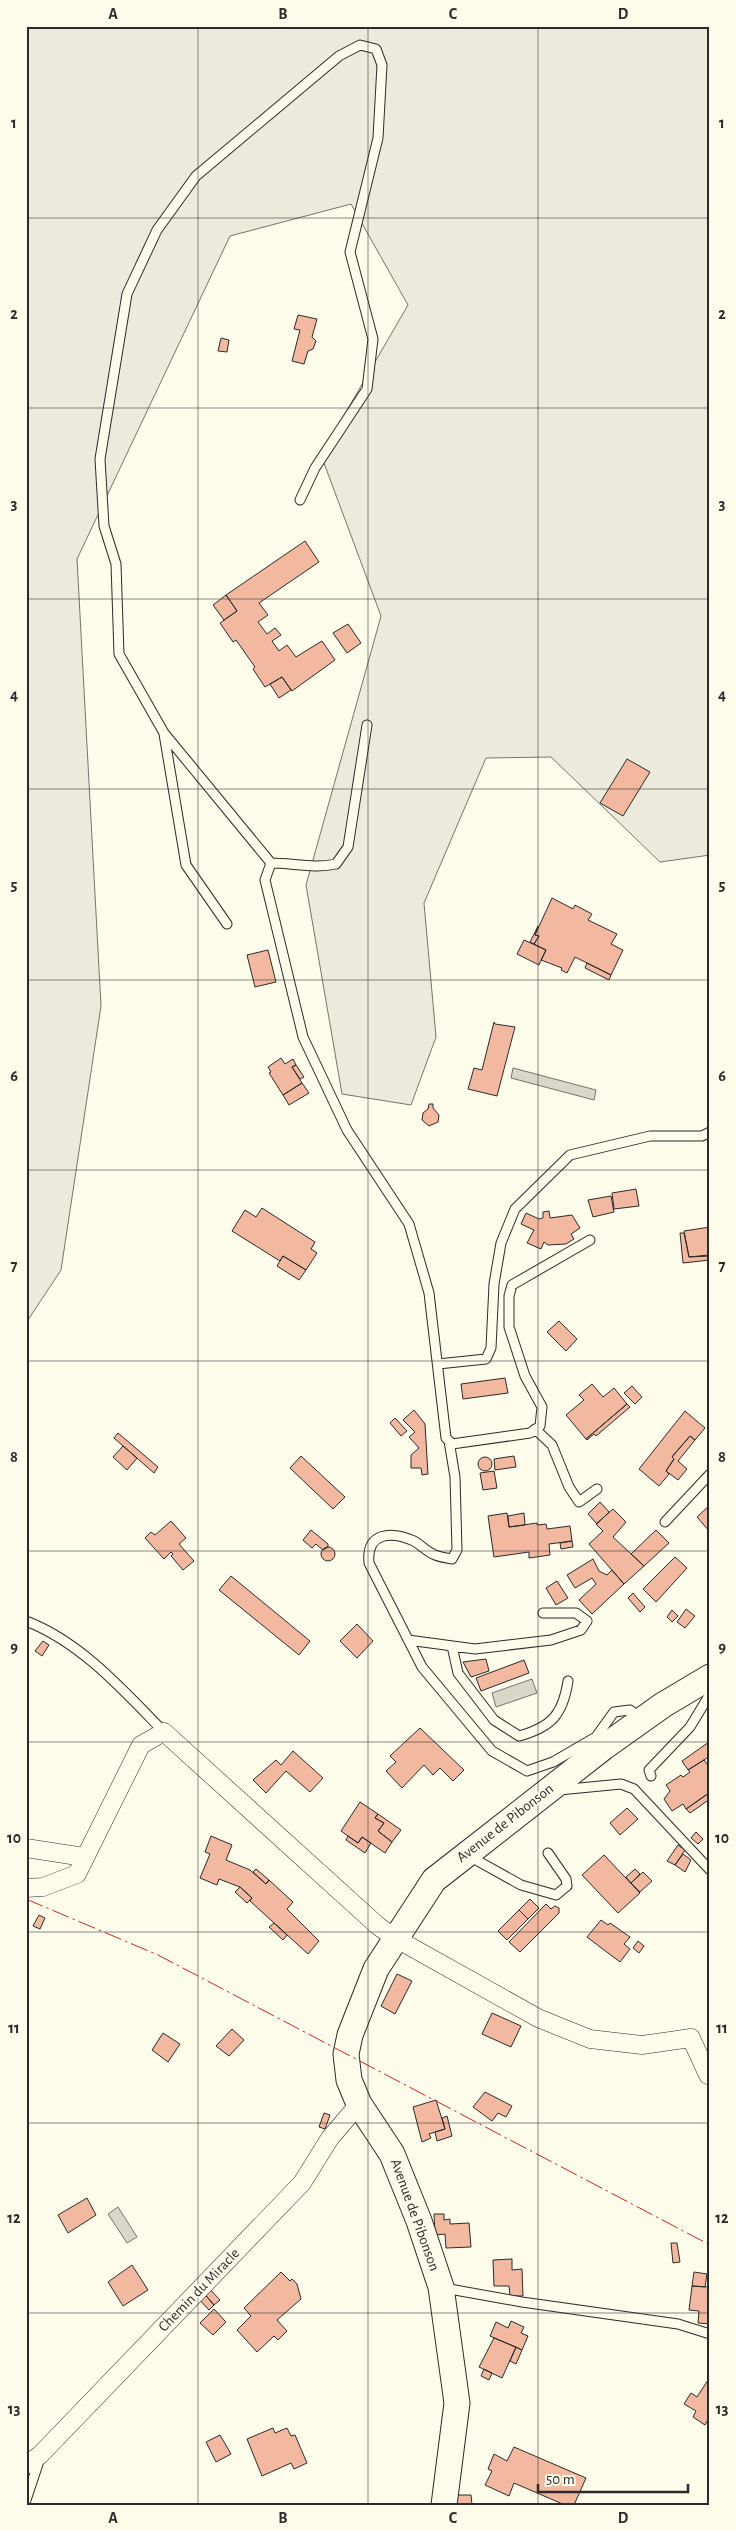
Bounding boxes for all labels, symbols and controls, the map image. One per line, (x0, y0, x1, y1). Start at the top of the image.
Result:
text: A (108, 6, 118, 22)
text: B (278, 6, 288, 22)
text: C (449, 6, 458, 22)
text: D (618, 6, 629, 22)
text: 1 (11, 115, 17, 131)
text: 1 (719, 115, 725, 131)
text: 2 (10, 306, 18, 322)
text: 2 (718, 306, 726, 322)
text: 3 (11, 496, 18, 512)
text: 3 (719, 496, 726, 512)
text: 4 (10, 687, 18, 703)
text: 4 (718, 687, 726, 703)
text: 5 (11, 877, 18, 893)
text: 5 (719, 877, 726, 893)
text: 6 (10, 1068, 18, 1084)
text: 6 (718, 1068, 726, 1084)
text: 7 (11, 1258, 18, 1274)
text: 7 (719, 1258, 726, 1274)
text: 8 (10, 1449, 18, 1465)
text: 8 (718, 1449, 726, 1465)
text: 9 (10, 1639, 18, 1655)
text: 9 (718, 1639, 726, 1655)
street label: Avenue de Pibonson (454, 1781, 556, 1865)
text: 10 (7, 1830, 21, 1846)
text: 10 (715, 1830, 729, 1846)
text: 11 (8, 2020, 20, 2036)
text: 11 (716, 2020, 728, 2036)
street label: Avenue de Pibonson (388, 2157, 442, 2273)
text: 12 (7, 2210, 21, 2226)
text: 12 (715, 2210, 729, 2226)
street label: Chemin du Miracle (155, 2245, 243, 2335)
text: 13 (8, 2401, 20, 2417)
text: 13 (716, 2401, 728, 2417)
scale bar (538, 2461, 688, 2493)
text: 50 m (546, 2472, 575, 2487)
text: A (108, 2510, 118, 2526)
text: B (278, 2510, 288, 2526)
text: C (449, 2510, 458, 2526)
text: D (618, 2510, 629, 2526)

